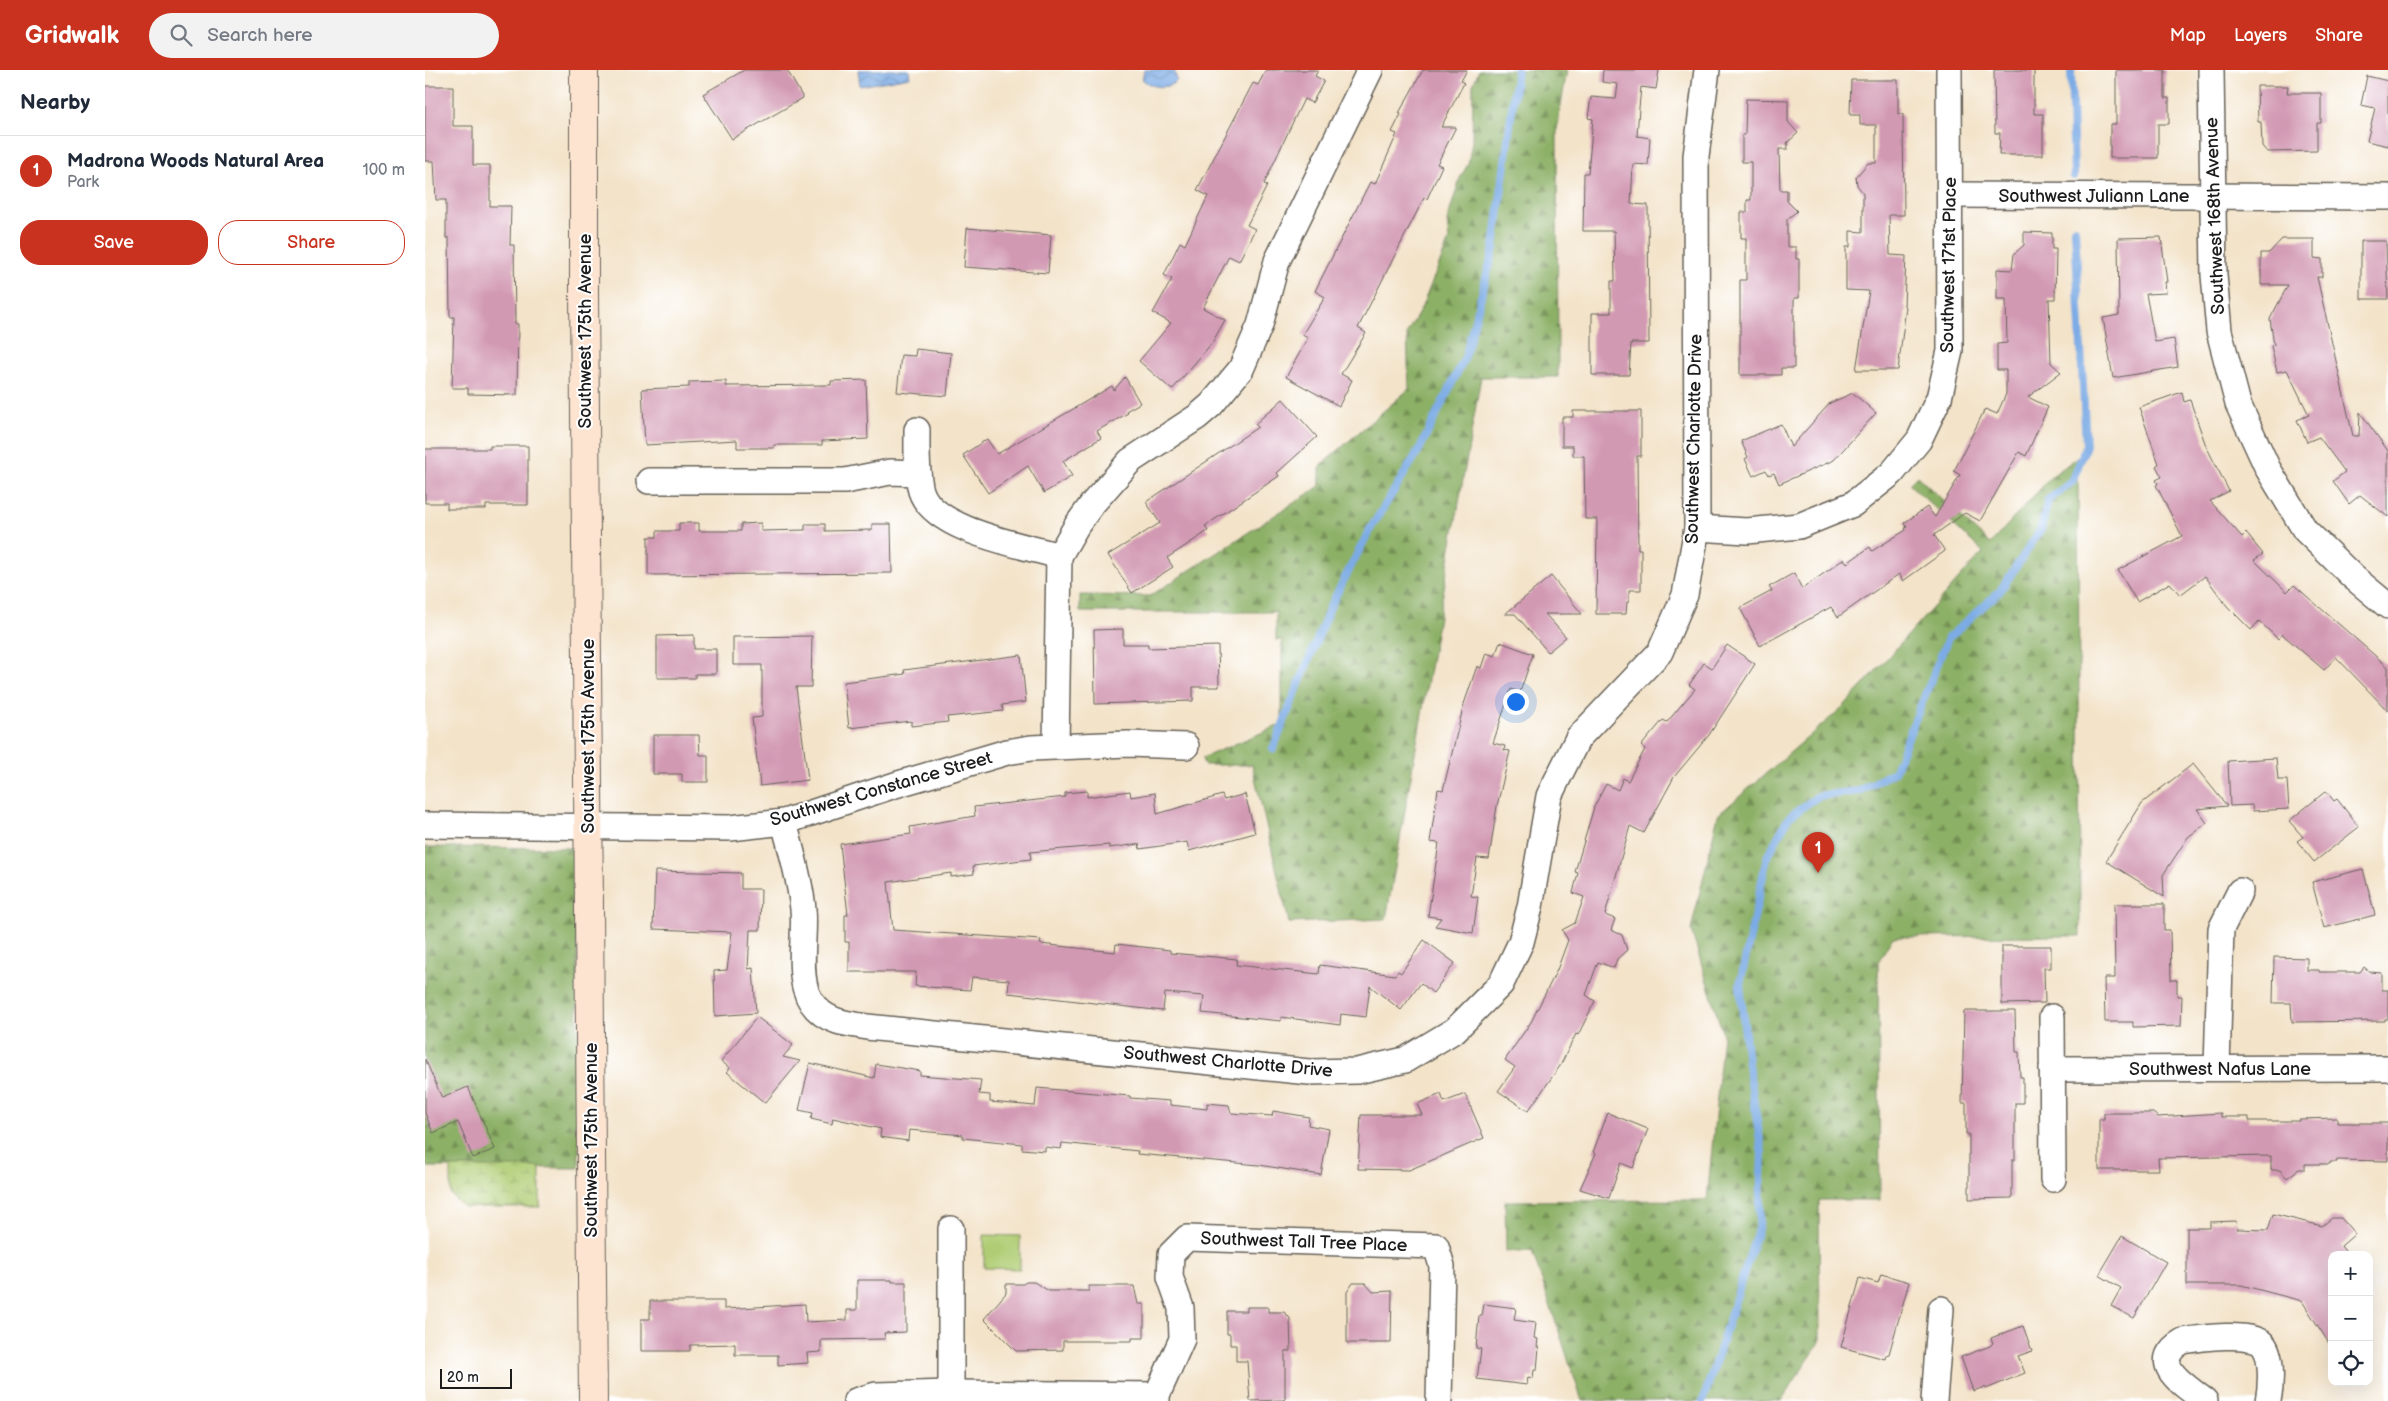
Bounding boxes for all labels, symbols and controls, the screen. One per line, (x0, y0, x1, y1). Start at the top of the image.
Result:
search box (149, 13, 499, 58)
text: Gridwalk (25, 21, 119, 50)
icon: search (167, 21, 195, 49)
text: Search here (207, 24, 312, 47)
text: Map (2170, 25, 2206, 46)
text: Layers (2234, 25, 2287, 46)
text: Share (2315, 25, 2363, 46)
text: Nearby (20, 90, 90, 115)
street label: Southwest 168th Avenue (2201, 117, 2229, 315)
text: Madrona Woods Natural Area (67, 150, 324, 173)
text: 1 (33, 161, 39, 180)
text: 100 m (362, 161, 405, 180)
text: Park (67, 173, 99, 192)
street label: Southwest 171st Place (1937, 177, 1961, 353)
street label: Southwest Juliann Lane (1998, 186, 2190, 207)
button: Save (20, 220, 208, 265)
button: Share (218, 220, 405, 265)
street label: Southwest 175th Avenue (575, 233, 596, 429)
street label: Southwest Charlotte Drive (1682, 334, 1706, 544)
street label: Southwest 175th Avenue (578, 638, 599, 834)
your location (1503, 689, 1529, 715)
street label: Southwest Constance Street (768, 747, 995, 831)
pin: 1 (1802, 832, 1834, 873)
street label: Southwest 175th Avenue (581, 1042, 602, 1238)
street label: Southwest Charlotte Drive (1123, 1042, 1334, 1082)
street label: Southwest Nafus Lane (2129, 1059, 2311, 1080)
street label: Southwest Tall Tree Place (1200, 1228, 1408, 1256)
map controls (2328, 1251, 2373, 1386)
button: + (2328, 1251, 2373, 1296)
button: − (2328, 1296, 2373, 1341)
button: locate (2328, 1341, 2373, 1386)
scale bar (440, 1366, 513, 1389)
text: 20 m (447, 1369, 479, 1386)

